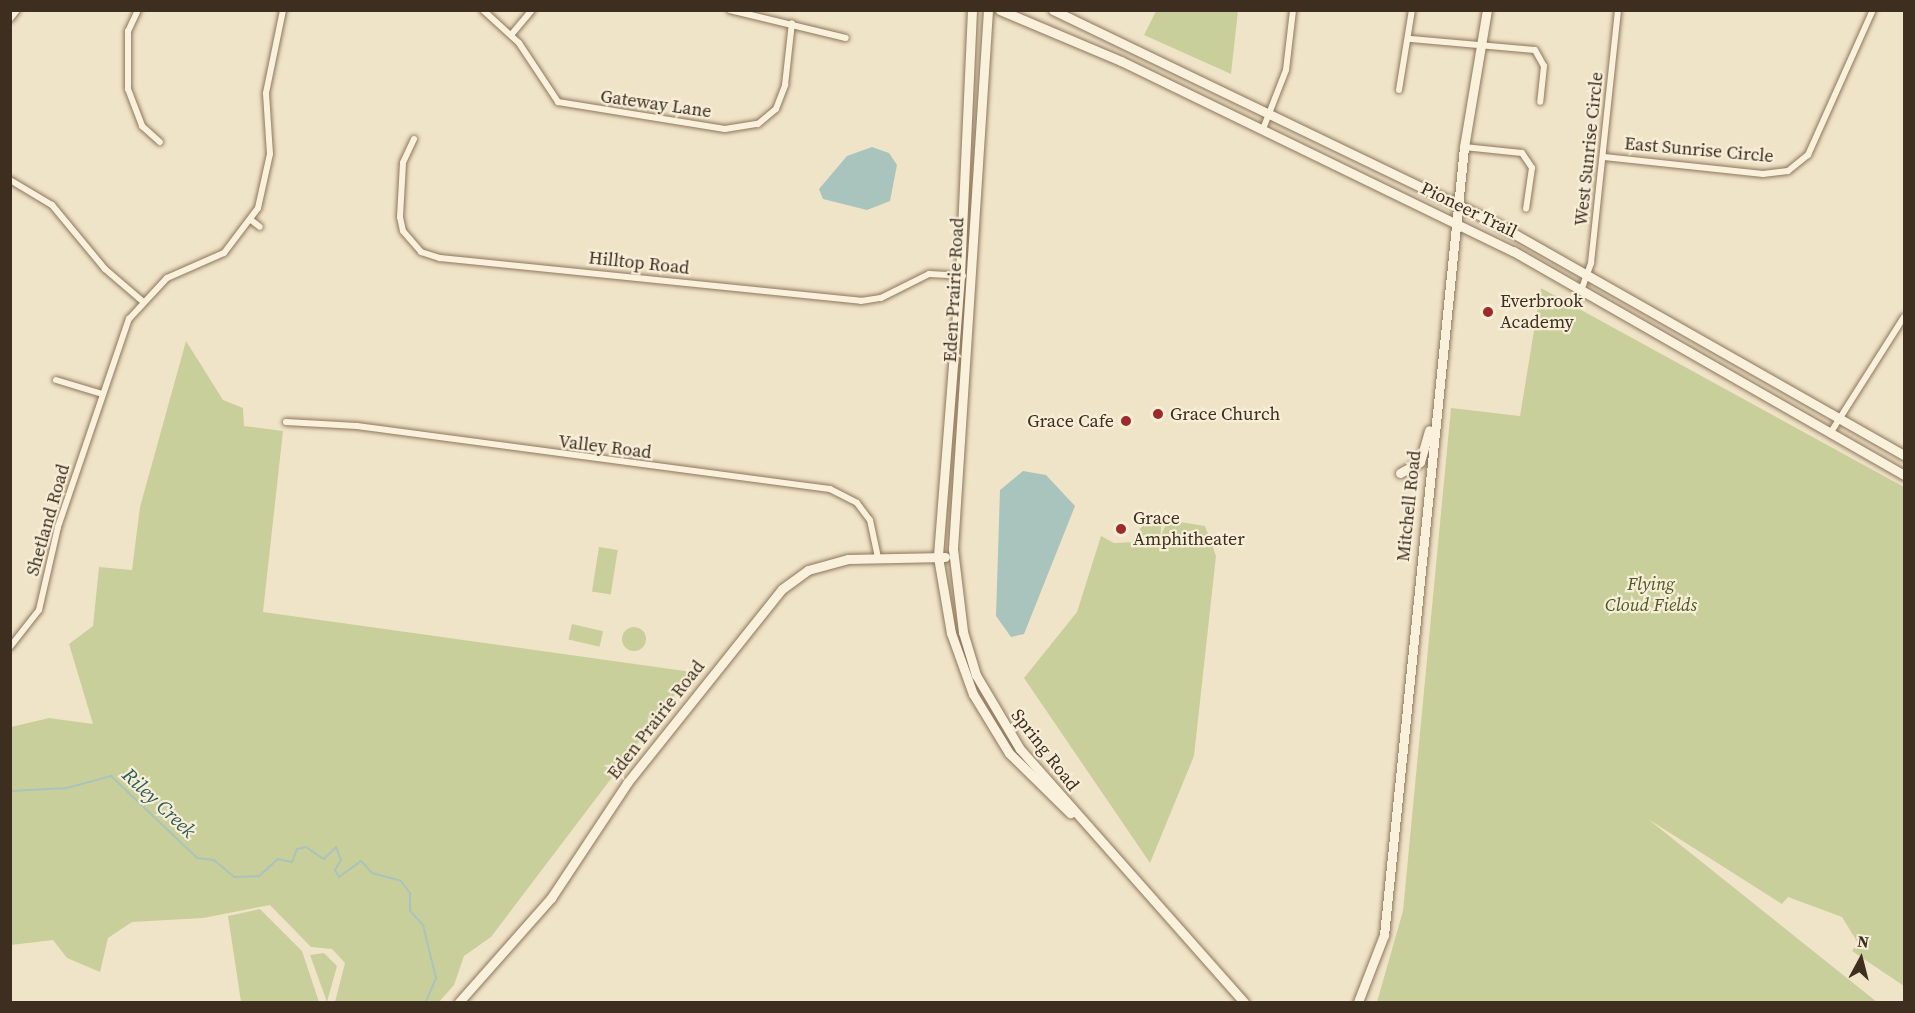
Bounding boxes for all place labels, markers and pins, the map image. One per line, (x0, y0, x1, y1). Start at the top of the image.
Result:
place label: Everbrook Academy (1500, 291, 1583, 334)
marker: Everbrook Academy (1481, 305, 1495, 319)
place label: Grace Church (1170, 403, 1280, 425)
marker: Grace Church (1151, 407, 1165, 421)
place label: Grace Cafe (1027, 410, 1114, 432)
marker: Grace Cafe (1119, 414, 1133, 428)
place label: Grace Amphitheater (1133, 508, 1245, 550)
marker: Grace Amphitheater (1114, 522, 1128, 536)

